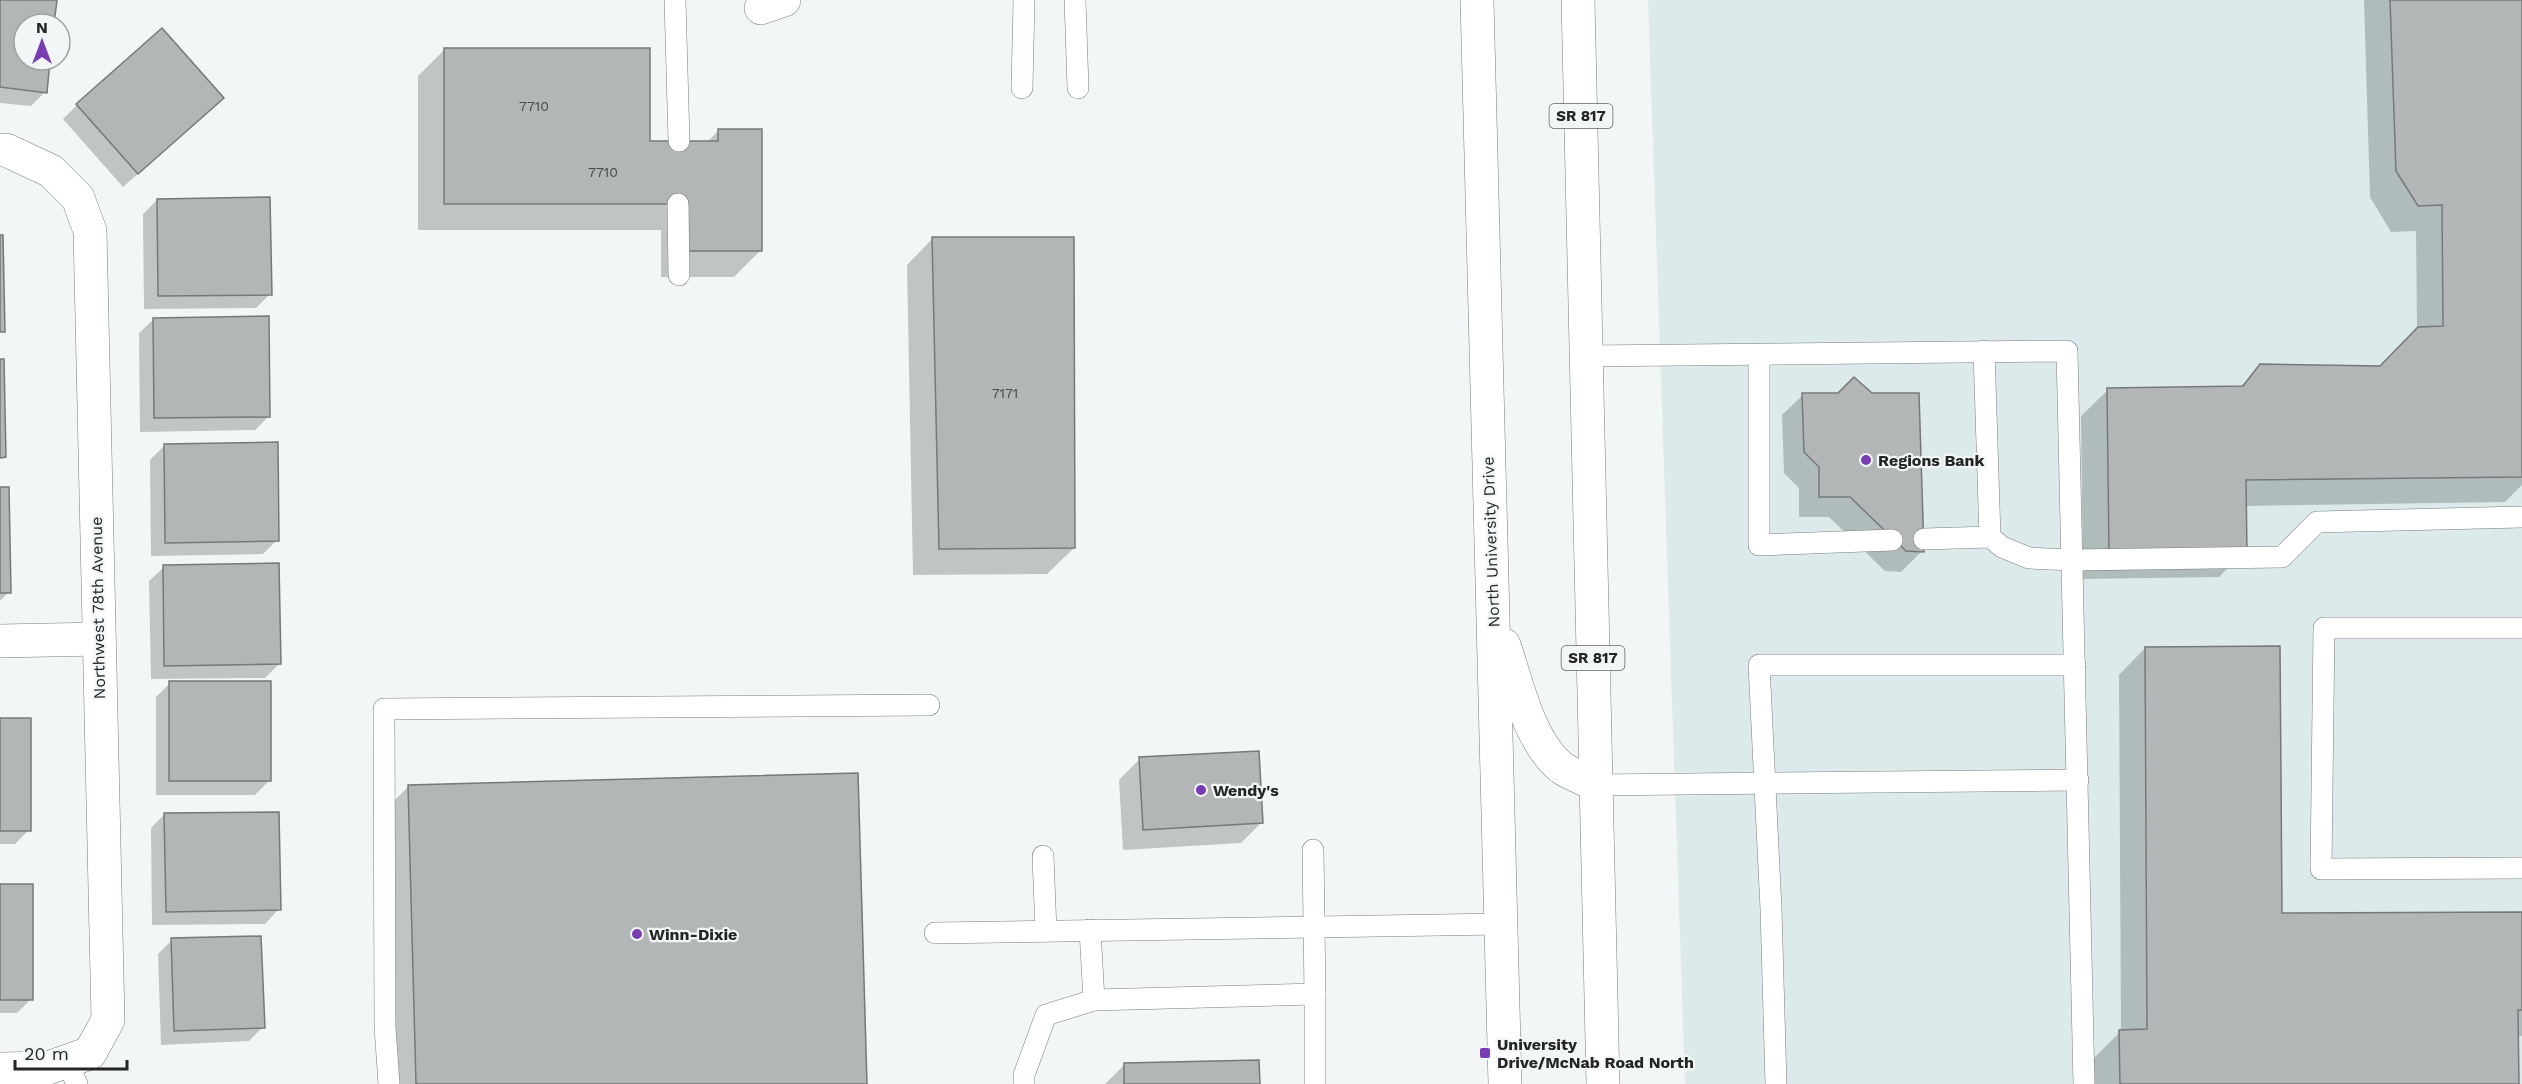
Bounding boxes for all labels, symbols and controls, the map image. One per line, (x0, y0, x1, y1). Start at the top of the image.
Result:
north arrow (12, 12, 72, 72)
text: N (36, 18, 48, 37)
house number: 7710 (519, 98, 549, 114)
road number: SR 817 (1550, 104, 1612, 128)
house number: 7710 (588, 164, 618, 180)
house number: 7171 (992, 385, 1018, 401)
place label: Regions Bank (1878, 451, 1985, 470)
marker: Regions Bank (1859, 453, 1873, 467)
street label: North University Drive (1479, 456, 1503, 628)
street label: Northwest 78th Avenue (87, 517, 109, 699)
road number: SR 817 (1562, 646, 1624, 670)
place label: Wendy's (1213, 781, 1279, 800)
marker: Wendy's (1194, 783, 1208, 797)
place label: Winn-Dixie (649, 925, 737, 944)
marker: Winn-Dixie (630, 927, 644, 941)
scale bar (15, 1033, 128, 1071)
place label: University Drive/McNab Road North (1497, 1035, 1694, 1072)
text: 20 m (24, 1043, 69, 1064)
marker: University Drive/McNab Road North (1478, 1046, 1492, 1060)

